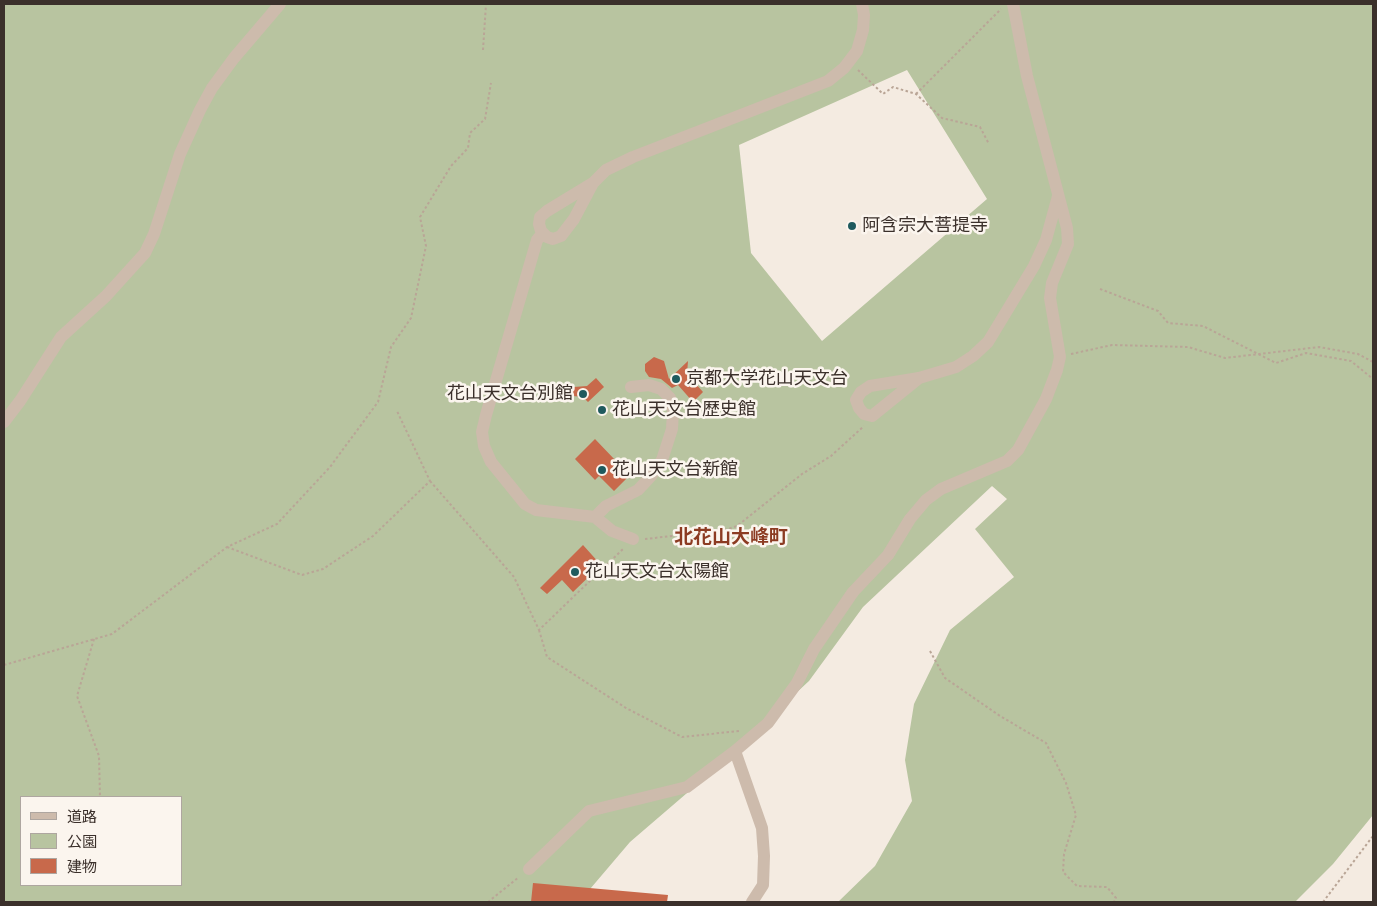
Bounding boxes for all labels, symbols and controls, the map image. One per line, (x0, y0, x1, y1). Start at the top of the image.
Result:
place label: 阿含宗大菩提寺 (862, 215, 988, 237)
marker: 阿含宗大菩提寺 (846, 220, 858, 232)
place label: 京都大学花山天文台 (686, 368, 848, 390)
marker: 京都大学花山天文台 (670, 373, 682, 385)
place label: 花山天文台別館 (447, 383, 573, 405)
marker: 花山天文台別館 (577, 388, 589, 400)
place label: 花山天文台歴史館 (612, 399, 756, 421)
marker: 花山天文台歴史館 (596, 404, 608, 416)
place label: 花山天文台新館 (612, 459, 738, 481)
marker: 花山天文台新館 (596, 464, 608, 476)
district label: 北花山大峰町 (674, 527, 788, 549)
place label: 花山天文台太陽館 (585, 561, 729, 583)
marker: 花山天文台太陽館 (569, 566, 581, 578)
legend (20, 796, 182, 886)
text: 道路 (67, 808, 97, 826)
text: 公園 (67, 833, 97, 851)
text: 建物 (67, 858, 97, 876)

